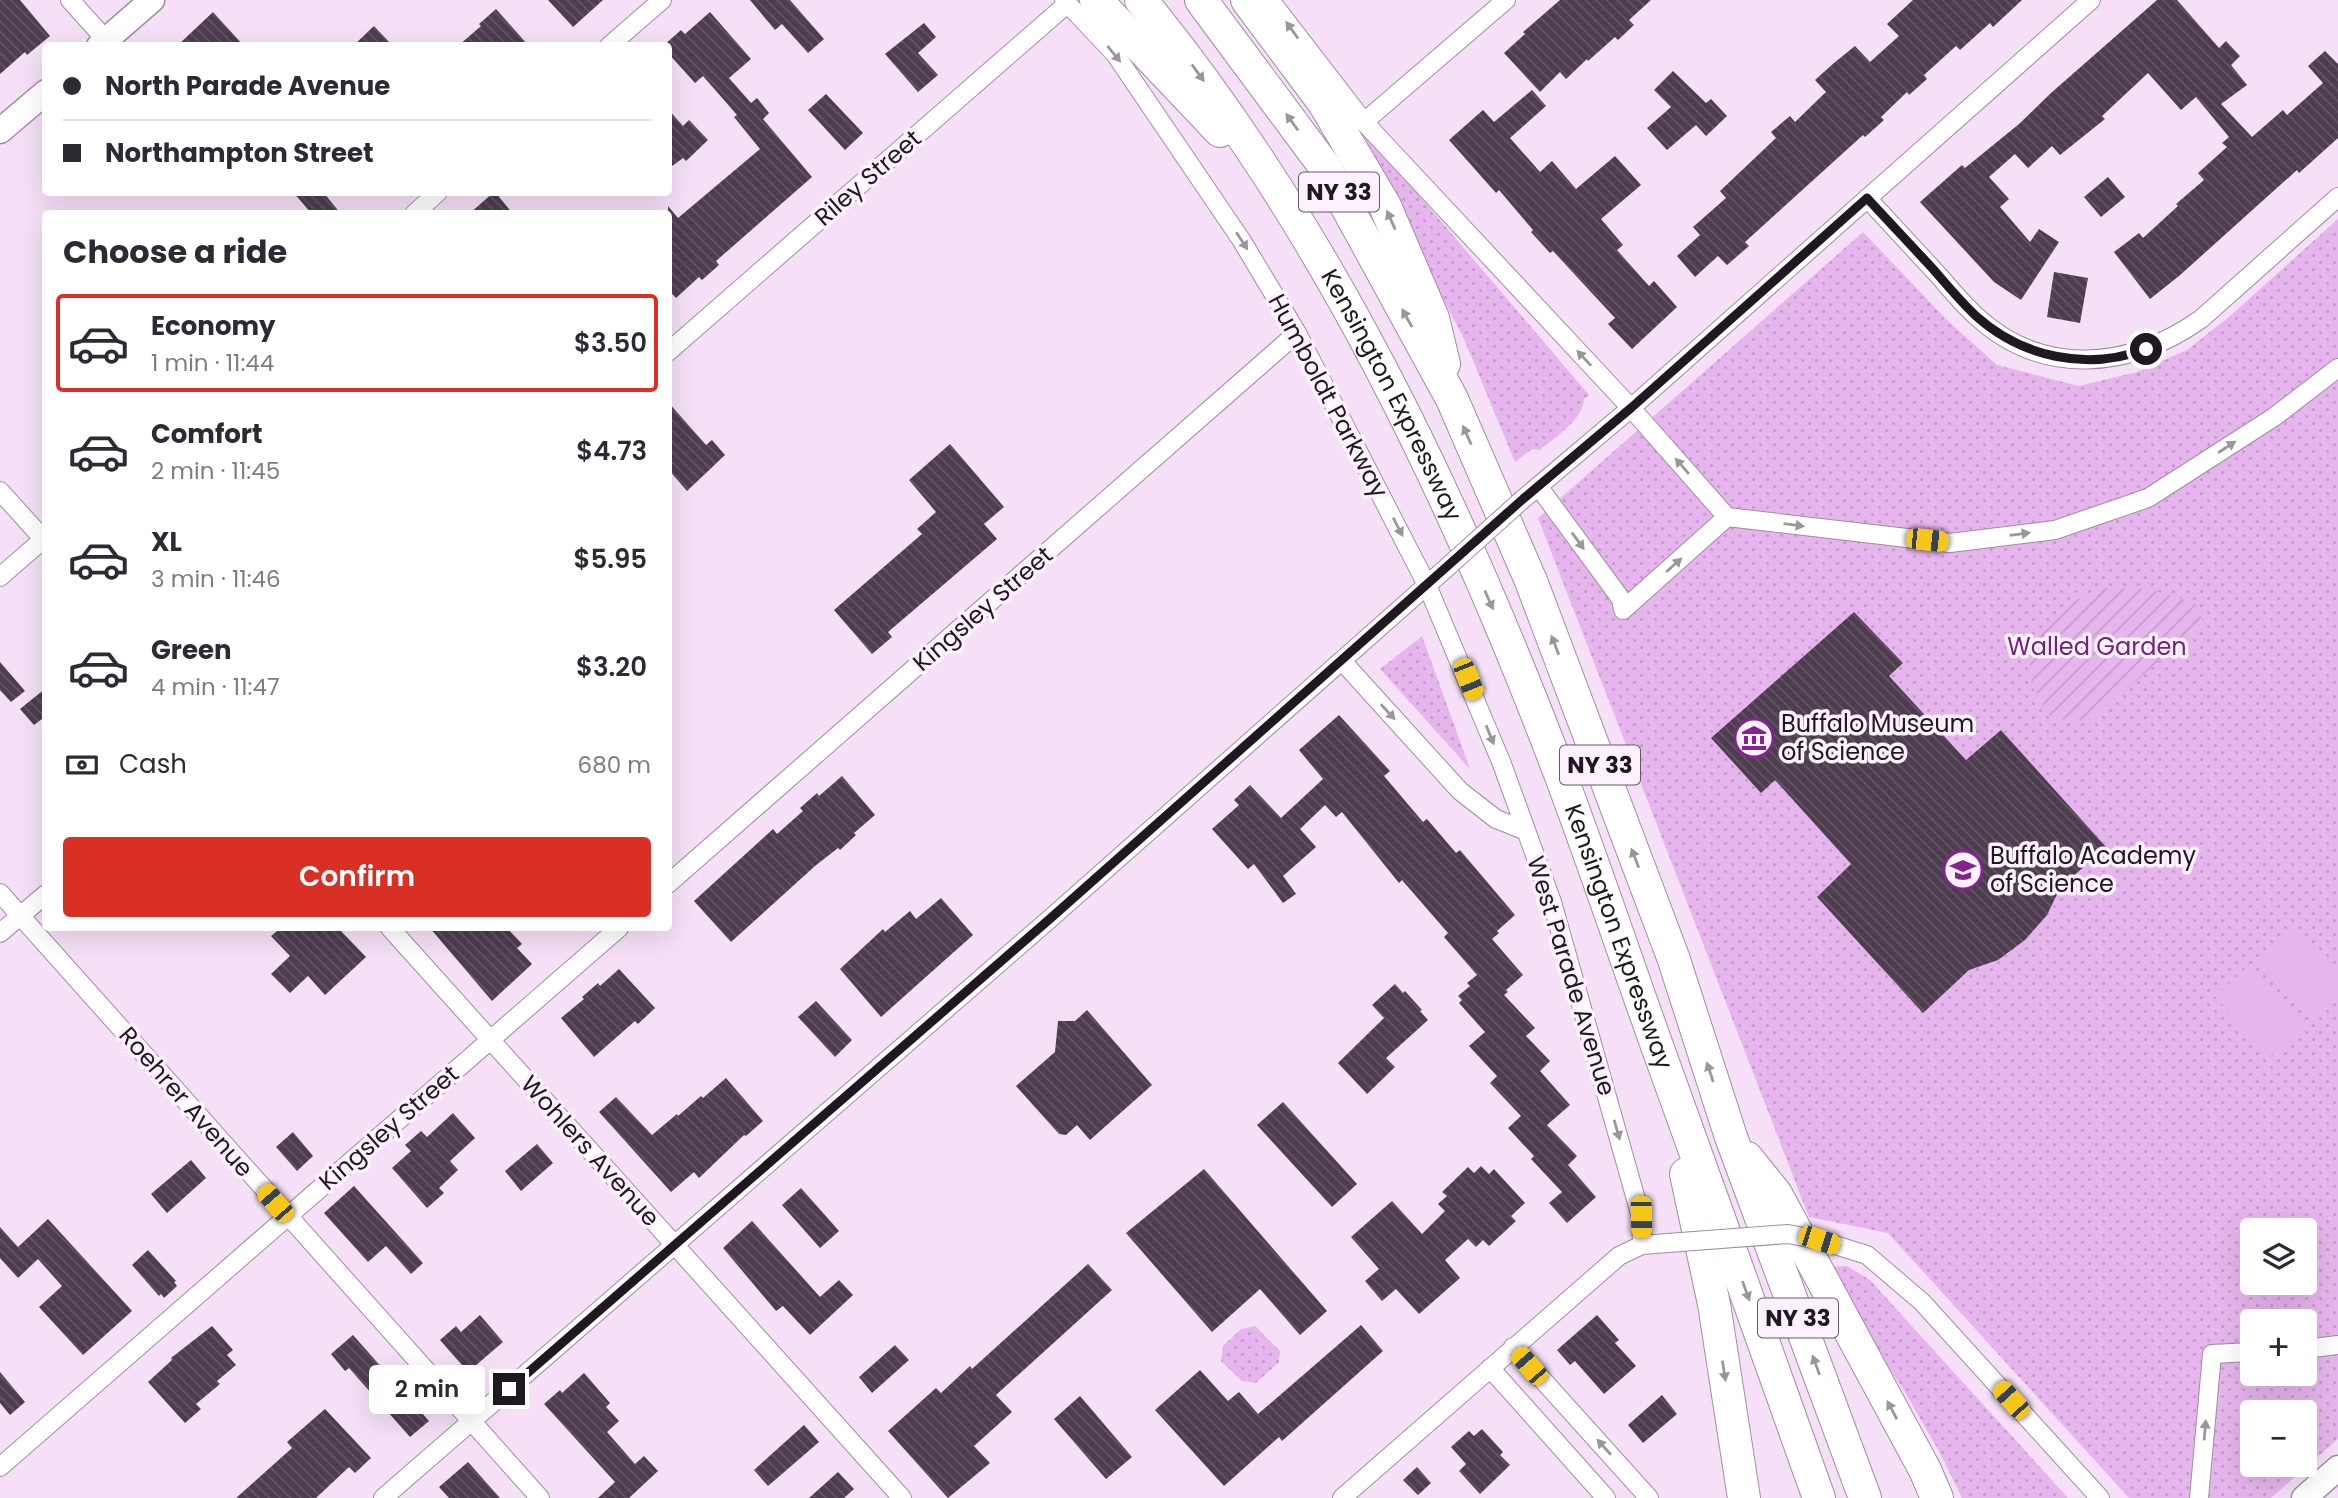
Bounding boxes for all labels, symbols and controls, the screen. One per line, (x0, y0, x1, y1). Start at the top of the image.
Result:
one-way arrow (1285, 21, 1299, 39)
one-way arrow (1106, 45, 1121, 62)
one-way arrow (1191, 64, 1205, 82)
text: North Parade Avenue (105, 68, 390, 104)
one-way arrow (1285, 113, 1299, 131)
street label: Riley Street (807, 122, 928, 233)
text: Northampton Street (105, 135, 374, 171)
road number: NY 33 (1299, 172, 1379, 211)
one-way arrow (1385, 209, 1396, 230)
text: Choose a ride (63, 229, 287, 274)
one-way arrow (1235, 232, 1248, 251)
street label: Kensington Expressway (1313, 263, 1470, 527)
street label: Humboldt Parkway (1261, 288, 1396, 504)
text: Economy (151, 308, 275, 344)
one-way arrow (1401, 308, 1413, 328)
icon: car (67, 312, 130, 375)
text: $3.50 (574, 325, 647, 361)
route start (2130, 333, 2162, 365)
text: 1 min · 11:44 (151, 347, 274, 379)
one-way arrow (1576, 349, 1592, 367)
text: Comfort (151, 416, 263, 452)
icon: car (67, 420, 130, 483)
one-way arrow (1462, 424, 1473, 445)
text: $4.73 (576, 433, 647, 469)
one-way arrow (2218, 441, 2237, 454)
text: 2 min · 11:45 (151, 455, 280, 487)
one-way arrow (1674, 457, 1690, 474)
one-way arrow (1392, 517, 1403, 537)
one-way arrow (1783, 520, 1805, 531)
text: XL (151, 524, 182, 560)
car (1906, 527, 1949, 553)
icon: car (67, 528, 130, 591)
one-way arrow (2009, 529, 2031, 540)
one-way arrow (1571, 532, 1585, 550)
street label: Kingsley Street (906, 539, 1060, 679)
text: $5.95 (573, 541, 647, 577)
one-way arrow (1665, 557, 1682, 573)
text: 3 min · 11:46 (151, 563, 281, 595)
one-way arrow (1484, 589, 1495, 610)
park label: Walled Garden (2007, 630, 2187, 663)
text: Green (151, 632, 232, 668)
one-way arrow (1549, 634, 1560, 655)
icon: car (67, 636, 130, 699)
text: $3.20 (576, 649, 647, 685)
car (1451, 656, 1486, 702)
text: 4 min · 11:47 (151, 671, 279, 703)
one-way arrow (1379, 703, 1395, 720)
place label: Buffalo Museum of Science (1781, 707, 1974, 768)
museum icon: Buffalo Museum of Science (1733, 717, 1775, 759)
one-way arrow (1485, 724, 1496, 745)
icon: cash (63, 746, 101, 784)
text: Cash (119, 746, 187, 782)
road number: NY 33 (1560, 746, 1640, 785)
text: 680 m (578, 749, 651, 781)
street label: Kensington Expressway (1557, 799, 1681, 1074)
button: Confirm (63, 837, 651, 917)
place label: Buffalo Academy of Science (1990, 839, 2197, 900)
one-way arrow (1630, 847, 1641, 868)
school or university icon: Buffalo Academy of Science (1942, 849, 1984, 891)
street label: West Parade Avenue (1519, 852, 1624, 1100)
street label: Roehrer Avenue (112, 1019, 261, 1184)
street label: Kingsley Street (312, 1058, 466, 1198)
one-way arrow (1704, 1062, 1715, 1083)
street label: Wohlers Avenue (514, 1068, 667, 1233)
one-way arrow (1612, 1120, 1622, 1141)
car (254, 1180, 297, 1226)
car (1631, 1196, 1652, 1238)
map controls (2240, 1218, 2317, 1477)
button: layers (2240, 1218, 2317, 1295)
car (1796, 1224, 1843, 1256)
one-way arrow (1741, 1281, 1752, 1302)
road number: NY 33 (1758, 1298, 1838, 1338)
button: + (2240, 1309, 2317, 1386)
car (1508, 1343, 1551, 1389)
one-way arrow (1810, 1355, 1821, 1376)
one-way arrow (1719, 1360, 1730, 1382)
callout: 2 min (369, 1364, 484, 1414)
text: 2 min (395, 1373, 459, 1405)
route end (493, 1373, 525, 1405)
car (1990, 1377, 2033, 1423)
one-way arrow (1887, 1400, 1898, 1420)
button: − (2240, 1400, 2317, 1477)
one-way arrow (2200, 1419, 2211, 1441)
one-way arrow (1596, 1439, 1612, 1456)

